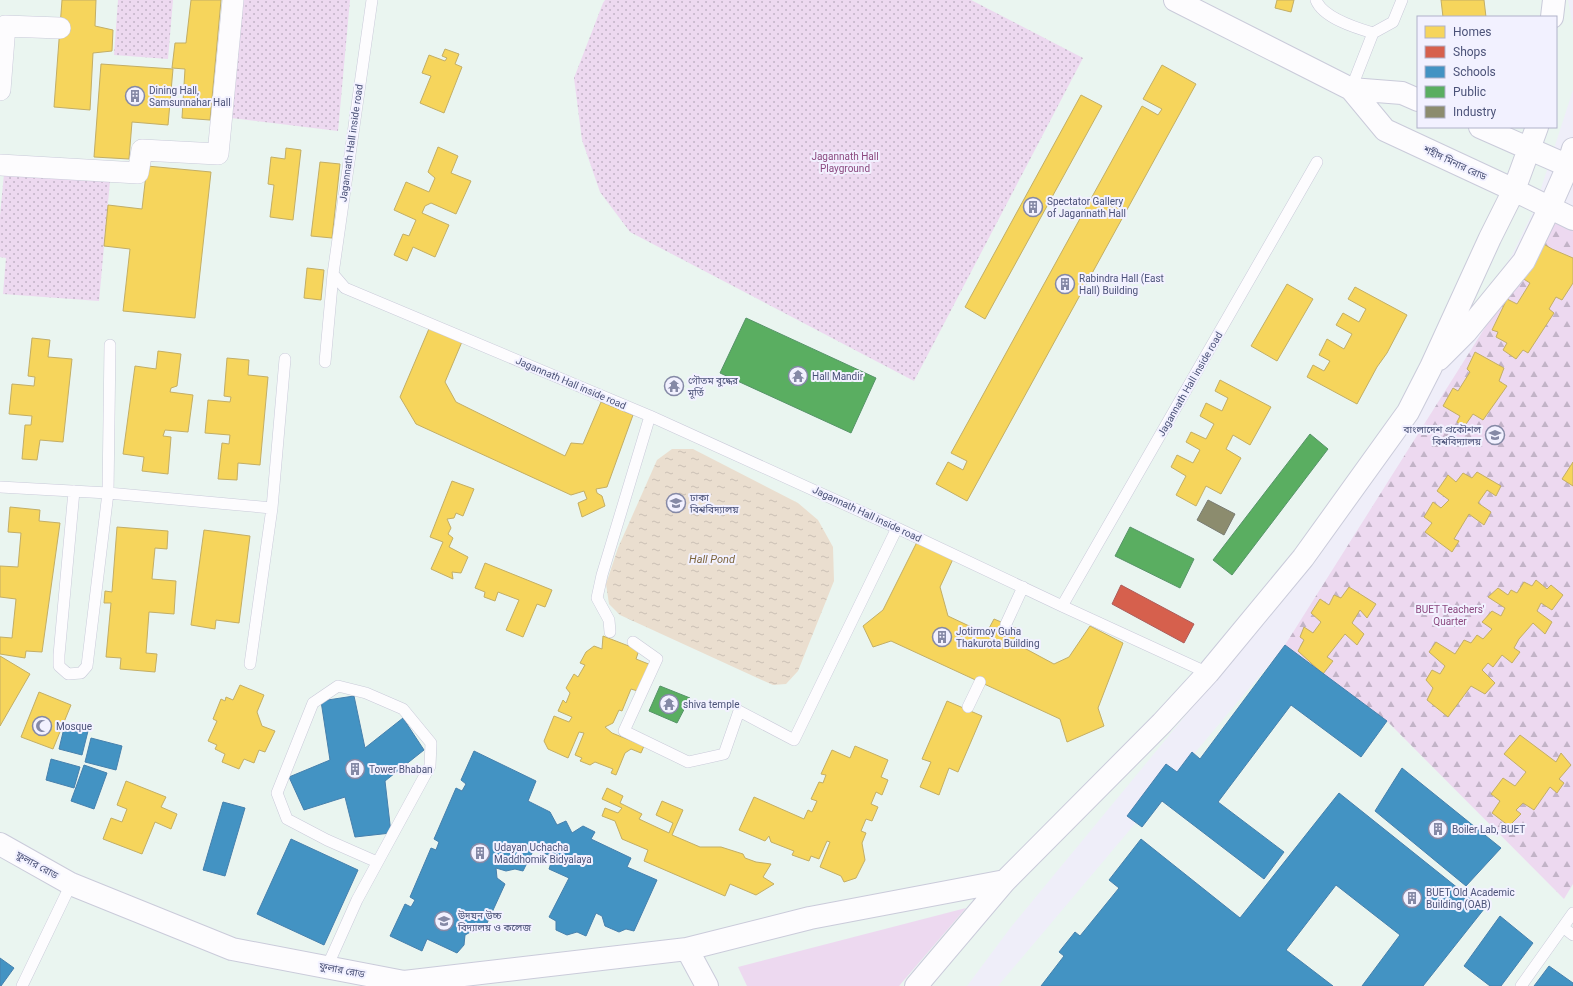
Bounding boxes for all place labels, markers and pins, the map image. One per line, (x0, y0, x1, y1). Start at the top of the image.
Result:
building icon: Dining Hall, Samsunnahar Hall (124, 85, 146, 107)
place label: Dining Hall, Samsunnahar Hall (149, 85, 231, 108)
building icon: Spectator Gallery of Jagannath Hall (1022, 196, 1044, 218)
place label: Spectator Gallery of Jagannath Hall (1047, 196, 1126, 219)
building icon: Rabindra Hall (East Hall) Building (1054, 273, 1076, 295)
place label: Rabindra Hall (East Hall) Building (1079, 273, 1164, 297)
temple icon: Hall Mandir (787, 365, 809, 387)
place label: Hall Mandir (812, 371, 864, 382)
temple icon: গৌতম বুদ্ধের মূর্তি (663, 375, 685, 397)
place label: গৌতম বুদ্ধের মূর্তি (687, 375, 739, 399)
place label: বাংলাদেশ প্রকৌশল বিশ্ববিদ্যালয় (1402, 424, 1482, 447)
school or university icon: বাংলাদেশ প্রকৌশল বিশ্ববিদ্যালয় (1484, 424, 1506, 446)
school or university icon: ঢাকা বিশ্ববিদ্যালয় (665, 492, 687, 514)
place label: ঢাকা বিশ্ববিদ্যালয় (689, 492, 739, 515)
building icon: Jotirmoy Guha Thakurota Building (931, 626, 953, 648)
place label: Jotirmoy Guha Thakurota Building (956, 626, 1040, 649)
temple icon: shiva temple (658, 693, 680, 715)
place label: shiva temple (683, 699, 739, 710)
mosque icon: Mosque (31, 715, 53, 737)
place label: Mosque (56, 721, 92, 732)
building icon: Tower Bhaban (344, 758, 366, 780)
place label: Tower Bhaban (369, 764, 433, 775)
building icon: Boiler Lab, BUET (1427, 818, 1449, 840)
place label: Boiler Lab, BUET (1452, 824, 1525, 835)
building icon: Udayan Uchacha Maddhomik Bidyalaya (469, 842, 491, 864)
place label: Udayan Uchacha Maddhomik Bidyalaya (494, 842, 592, 865)
building icon: BUET Old Academic Building (OAB) (1401, 887, 1423, 909)
place label: BUET Old Academic Building (OAB) (1426, 887, 1515, 911)
school or university icon: উদয়ন উচ্চ বিদ্যালয় ও কলেজ (433, 910, 455, 932)
place label: উদয়ন উচ্চ বিদ্যালয় ও কলেজ (457, 910, 531, 933)

